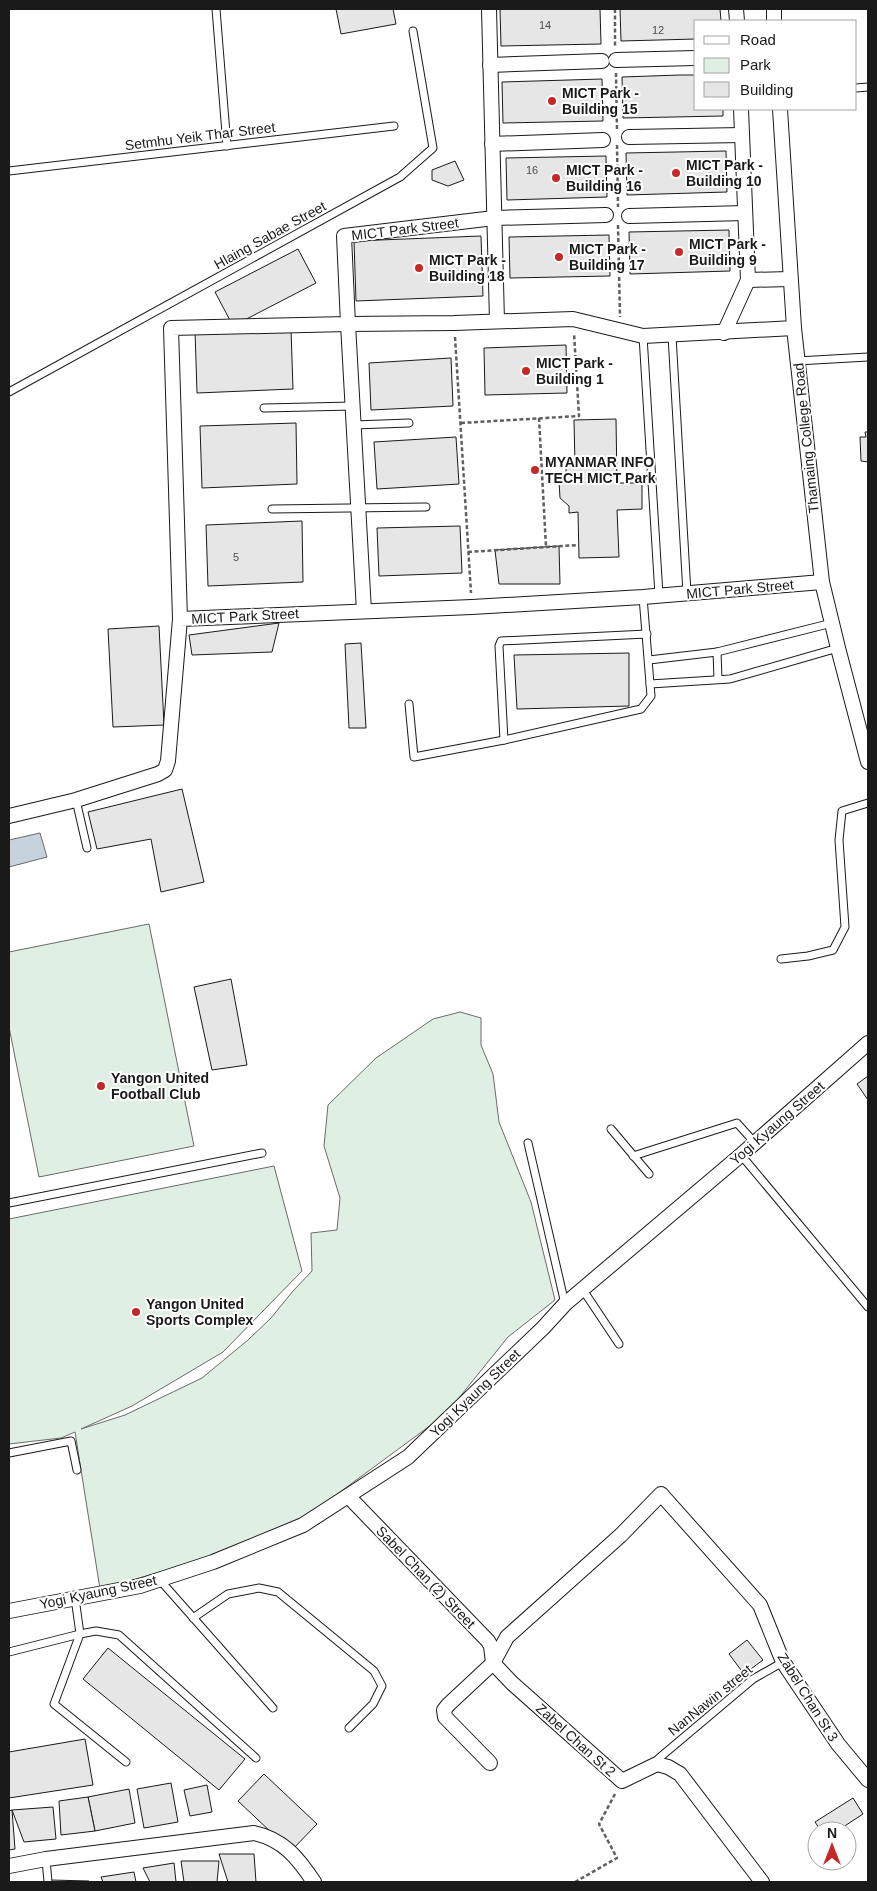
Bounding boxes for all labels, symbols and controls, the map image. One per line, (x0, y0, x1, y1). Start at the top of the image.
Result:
house number: 14 (539, 19, 551, 31)
legend (694, 20, 857, 110)
house number: 12 (652, 24, 664, 36)
text: Road (740, 31, 776, 48)
text: Park (740, 56, 771, 73)
text: Building (740, 81, 793, 98)
place label: MICT Park - Building 15 (562, 85, 639, 117)
marker: MICT Park - Building 15 (546, 95, 558, 107)
street label: Setmhu Yeik Thar Street (124, 119, 276, 153)
place label: MICT Park - Building 10 (686, 157, 763, 189)
place label: MICT Park - Building 16 (566, 162, 643, 194)
house number: 16 (526, 164, 538, 176)
marker: MICT Park - Building 10 (670, 167, 682, 179)
marker: MICT Park - Building 16 (550, 172, 562, 184)
street label: Hlaing Sabae Street (211, 198, 329, 272)
street label: MICT Park Street (350, 214, 460, 244)
place label: MICT Park - Building 9 (689, 236, 766, 268)
place label: MICT Park - Building 17 (569, 241, 646, 273)
marker: MICT Park - Building 9 (673, 246, 685, 258)
marker: MICT Park - Building 17 (553, 251, 565, 263)
place label: MICT Park - Building 18 (429, 252, 506, 284)
marker: MICT Park - Building 18 (413, 262, 425, 274)
place label: MICT Park - Building 1 (536, 355, 613, 387)
street label: Thamaing College Road (790, 362, 822, 514)
marker: MICT Park - Building 1 (520, 365, 532, 377)
place label: MYANMAR INFO TECH MICT Park (545, 454, 656, 486)
marker: MYANMAR INFO TECH MICT Park (529, 464, 541, 476)
house number: 5 (233, 551, 239, 563)
street label: MICT Park Street (686, 576, 795, 602)
street label: MICT Park Street (191, 605, 299, 627)
place label: Yangon United Football Club (111, 1070, 209, 1102)
street label: Yogi Kyaung Street (727, 1078, 827, 1168)
marker: Yangon United Football Club (95, 1080, 107, 1092)
place label: Yangon United Sports Complex (146, 1296, 254, 1328)
marker: Yangon United Sports Complex (130, 1306, 142, 1318)
street label: Yogi Kyaung Street (427, 1346, 524, 1440)
street label: Sabel Chan (2) Street (373, 1523, 479, 1631)
street label: Yogi Kyaung Street (38, 1572, 158, 1612)
street label: Zabel Chan St 3 (774, 1650, 842, 1744)
street label: NanNawin street (665, 1661, 755, 1739)
street label: Zabel Chan St 2 (533, 1700, 619, 1780)
north arrow (807, 1821, 857, 1871)
text: N (827, 1825, 837, 1841)

